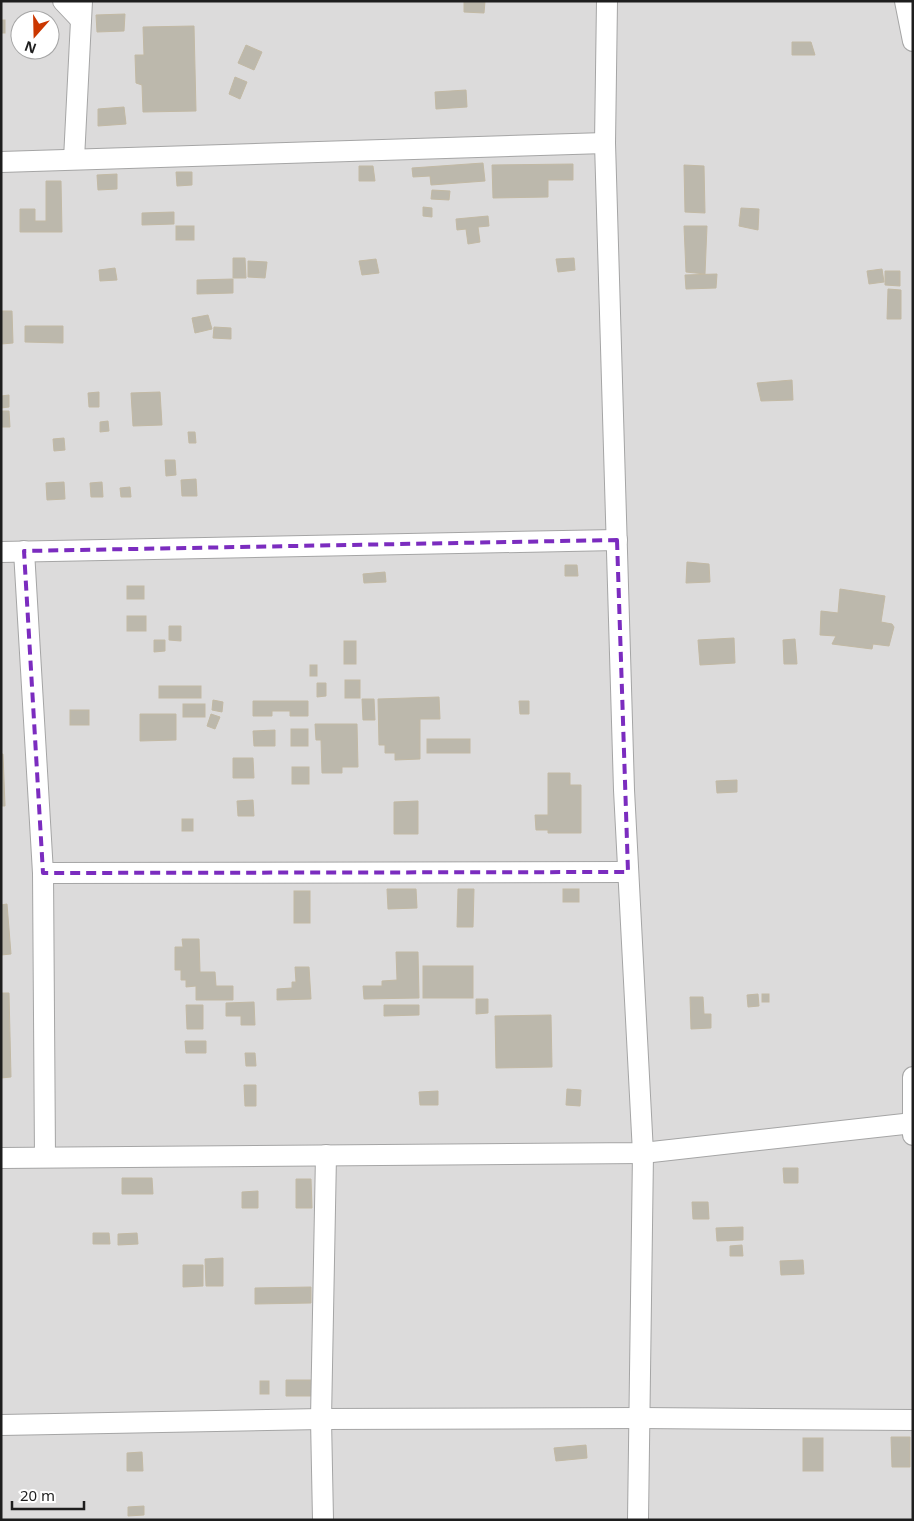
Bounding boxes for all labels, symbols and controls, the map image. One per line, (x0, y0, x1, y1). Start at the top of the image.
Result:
north arrow (10, 10, 60, 60)
text: N (22, 37, 39, 59)
scale bar (12, 1478, 85, 1510)
text: 20 m (20, 1485, 55, 1505)

